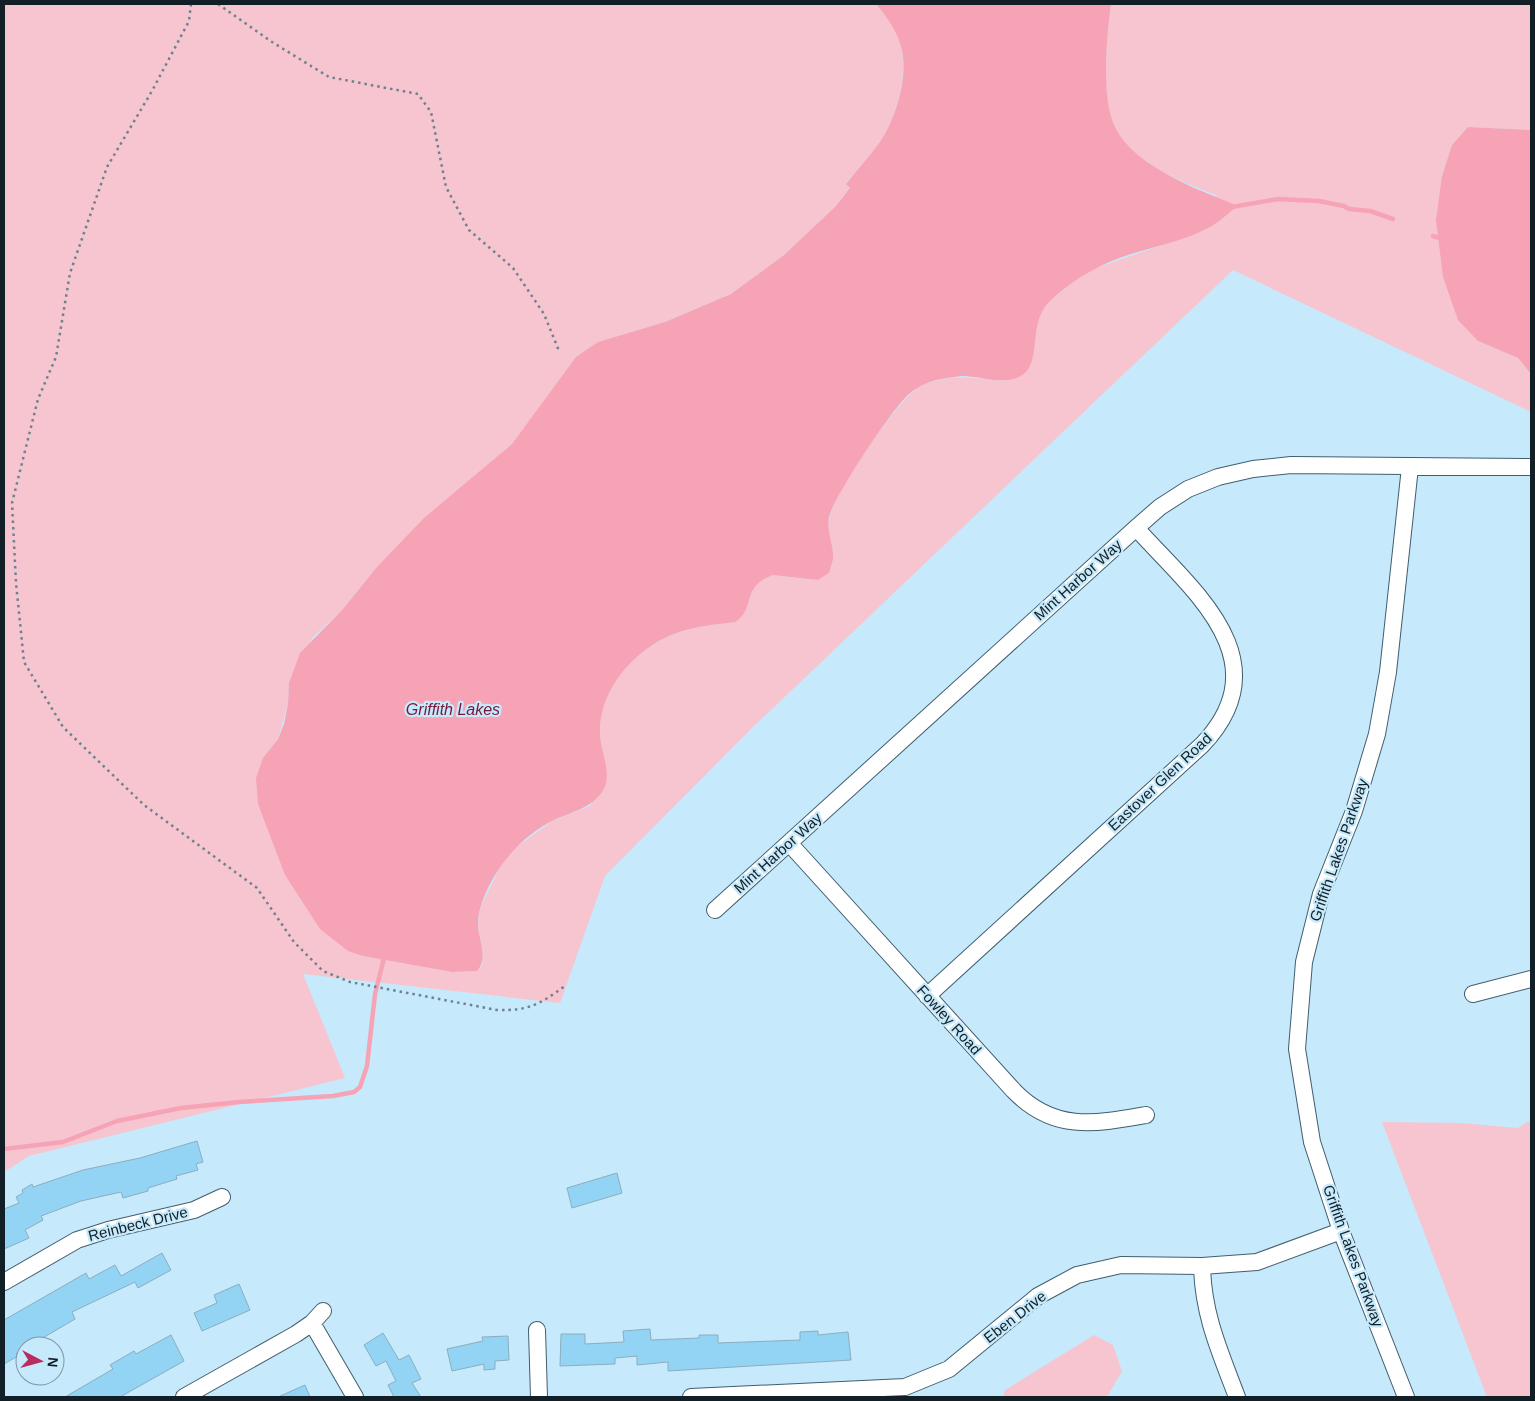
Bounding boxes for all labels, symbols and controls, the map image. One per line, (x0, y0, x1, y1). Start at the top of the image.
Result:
street label: Mint Harbor Way (1030, 536, 1125, 623)
water label: Griffith Lakes (406, 701, 500, 718)
street label: Eastover Glen Road (1104, 729, 1215, 834)
street label: Griffith Lakes Parkway (1306, 776, 1371, 923)
street label: Mint Harbor Way (730, 809, 825, 896)
street label: Fowley Road (914, 981, 985, 1058)
street label: Griffith Lakes Parkway (1320, 1183, 1387, 1330)
street label: Reinbeck Drive (86, 1203, 189, 1244)
street label: Eben Drive (980, 1287, 1049, 1346)
north arrow (15, 1336, 65, 1386)
text: N (44, 1356, 61, 1368)

